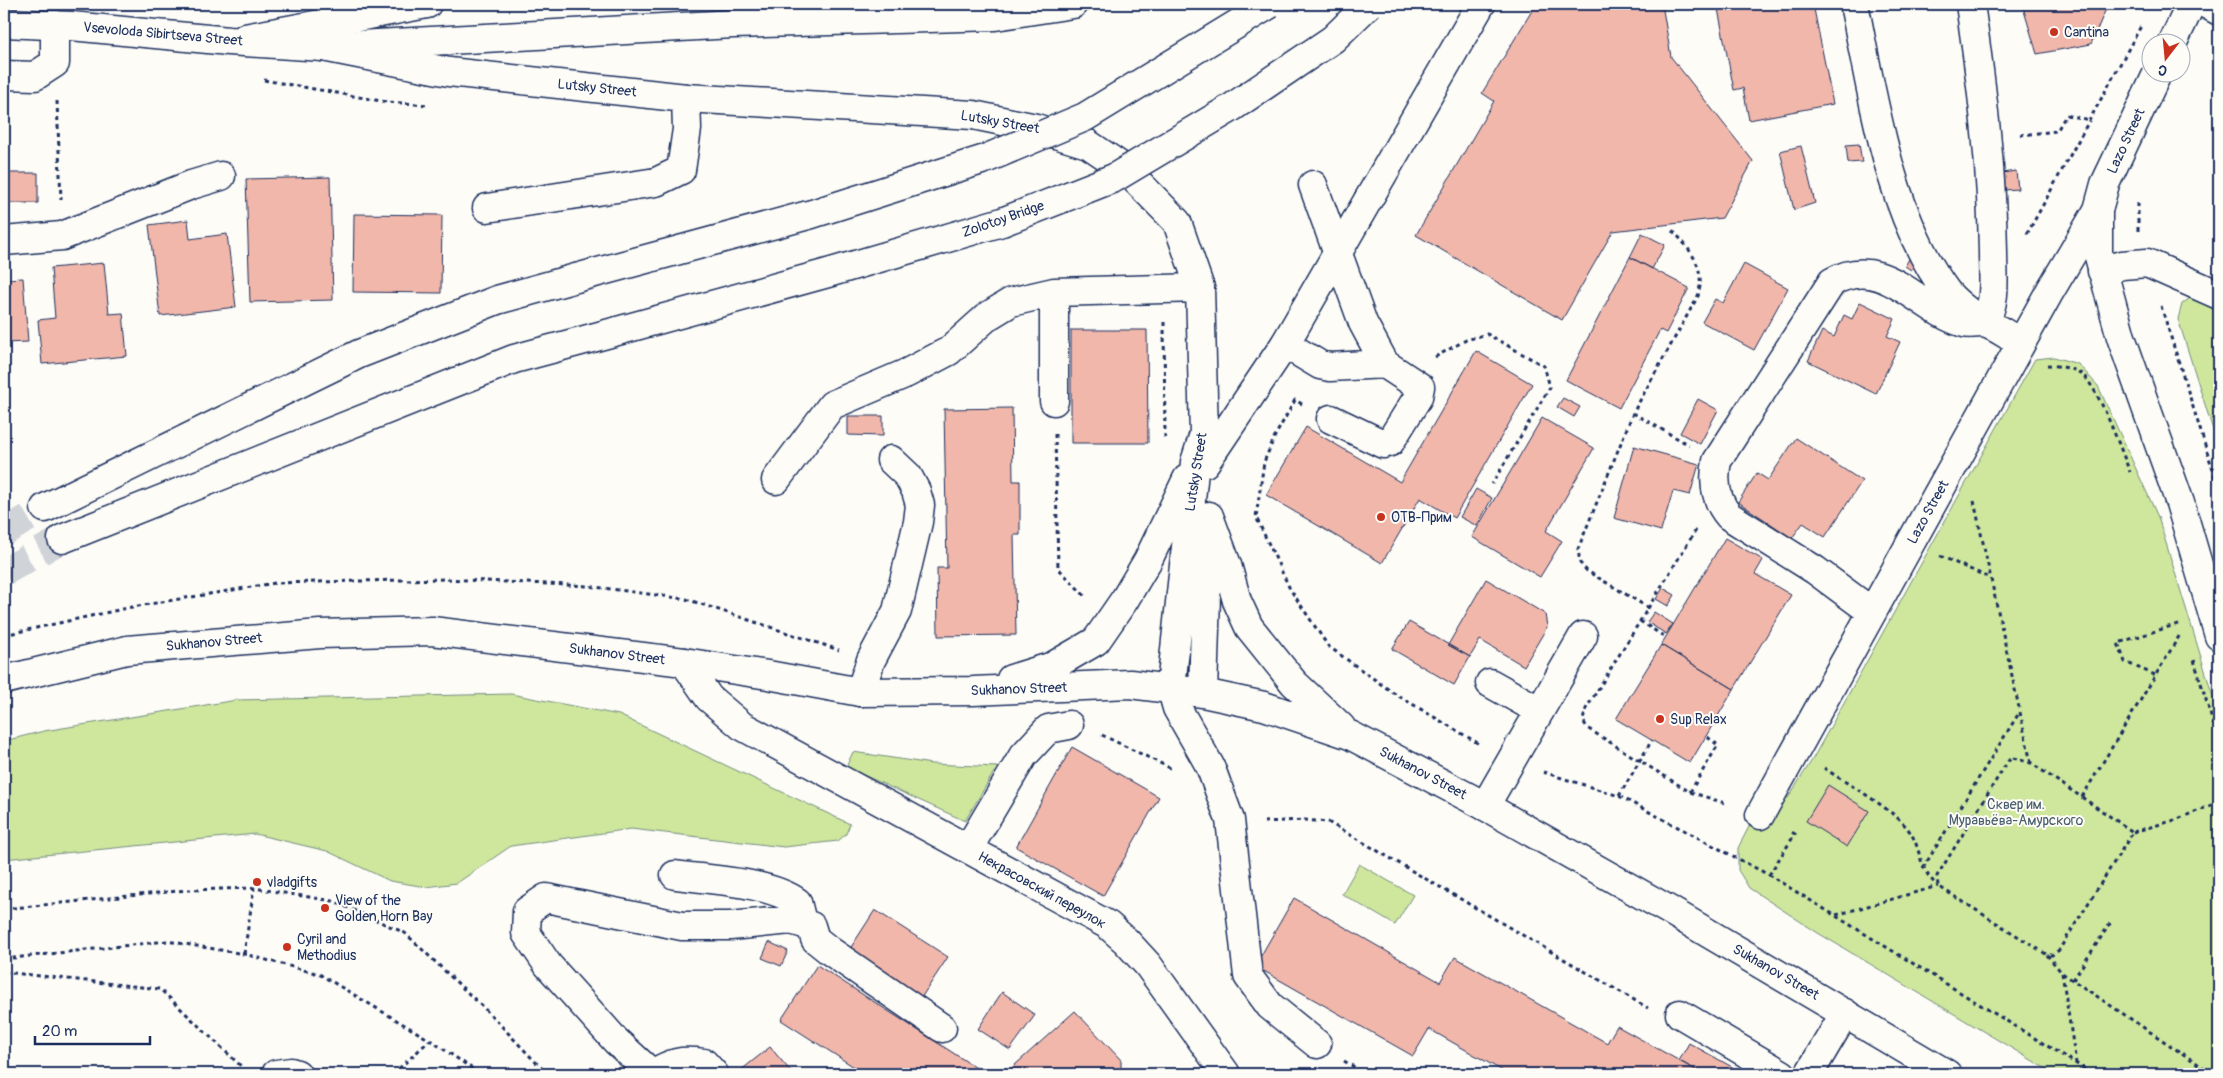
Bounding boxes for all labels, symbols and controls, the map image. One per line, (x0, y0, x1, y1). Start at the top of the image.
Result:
street label: Vsevoloda Sibirtseva Street (82, 19, 244, 49)
place label: Cantina (2064, 24, 2109, 41)
marker: Cantina (2048, 26, 2060, 38)
north arrow (2140, 32, 2190, 82)
text: С (2156, 61, 2169, 79)
street label: Lutsky Street (556, 75, 638, 101)
street label: Lazo Street (2103, 105, 2149, 176)
street label: Lutsky Street (959, 107, 1041, 137)
street label: Zolotoy Bridge (960, 197, 1046, 241)
street label: Lutsky Street (1181, 431, 1211, 513)
street label: Lazo Street (1904, 477, 1953, 547)
place label: ОТВ-Прим (1391, 509, 1452, 526)
marker: ОТВ-Прим (1375, 511, 1387, 523)
street label: Sukhanov Street (165, 629, 263, 655)
street label: Sukhanov Street (568, 640, 666, 668)
street label: Sukhanov Street (970, 679, 1068, 699)
place label: Sup Relax (1670, 711, 1727, 728)
marker: Sup Relax (1654, 713, 1666, 725)
street label: Sukhanov Street (1376, 743, 1470, 803)
park label: Сквер им. Муравьёва-Амурского (1949, 796, 2084, 829)
street label: Некрасовский переулок (975, 848, 1109, 932)
place label: vladgifts (266, 874, 318, 891)
marker: vladgifts (251, 876, 263, 888)
place label: View of the Golden Horn Bay (335, 892, 432, 925)
marker: View of the Golden Horn Bay (319, 902, 331, 914)
place label: Cyril and Methodius (297, 931, 357, 964)
street label: Sukhanov Street (1730, 940, 1822, 1004)
marker: Cyril and Methodius (281, 941, 293, 953)
scale bar (35, 1013, 150, 1045)
text: 20 m (42, 1022, 77, 1041)

